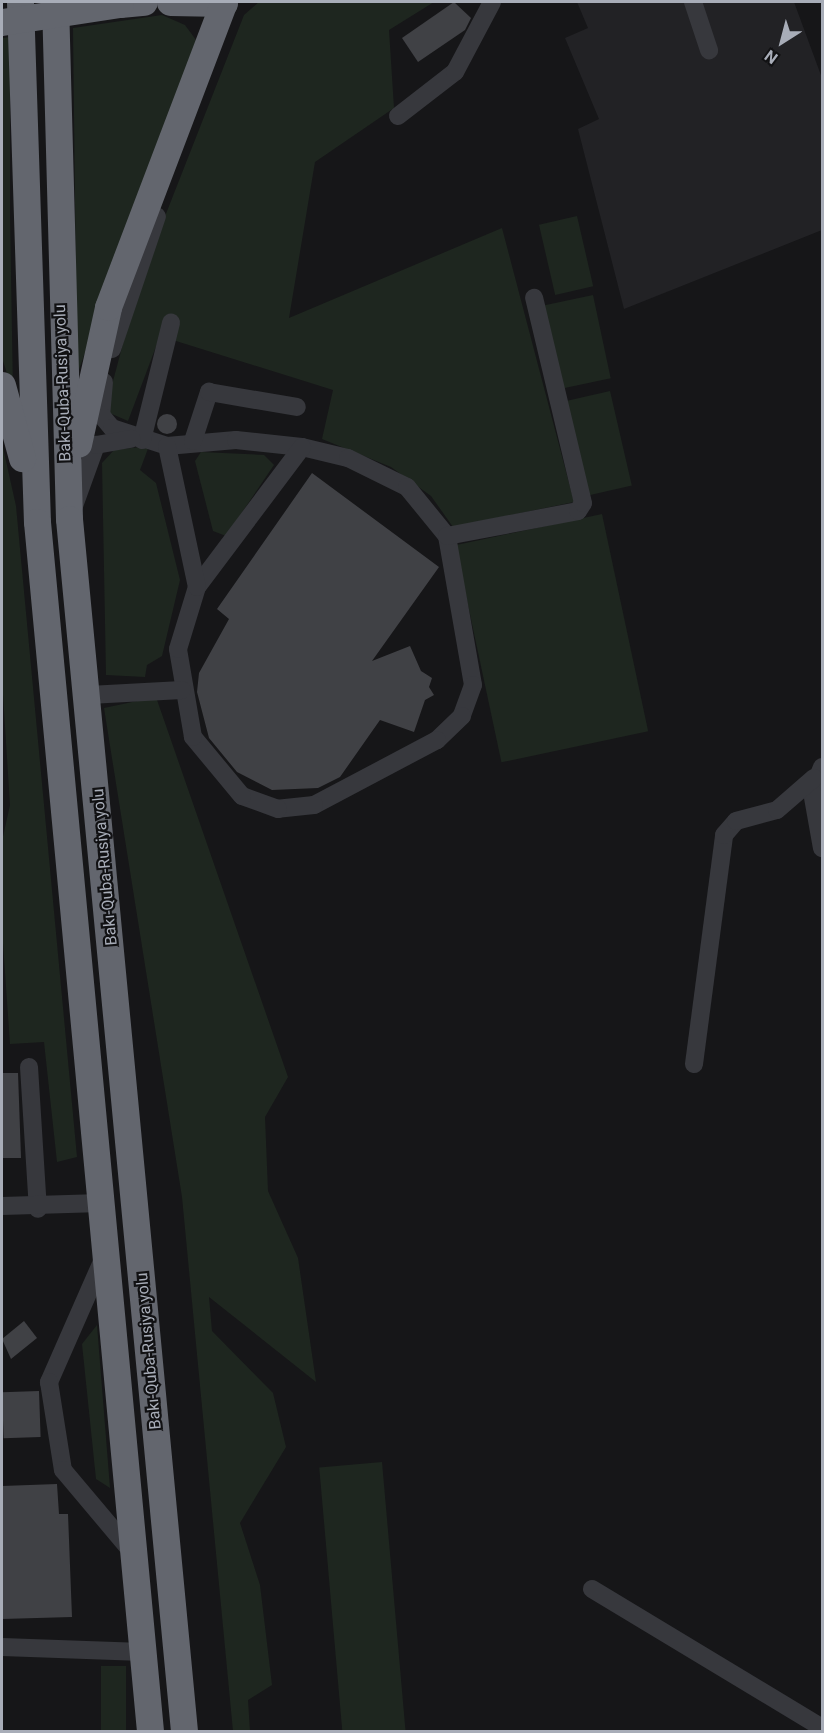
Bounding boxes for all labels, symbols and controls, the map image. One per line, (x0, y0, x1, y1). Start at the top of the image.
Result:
north arrow (752, 12, 812, 72)
text: N (761, 46, 781, 68)
street label: Bakı-Quba-Rusiya yolu (51, 304, 75, 462)
street label: Bakı-Quba-Rusiya yolu (89, 788, 121, 946)
street label: Bakı-Quba-Rusiya yolu (133, 1272, 165, 1430)

